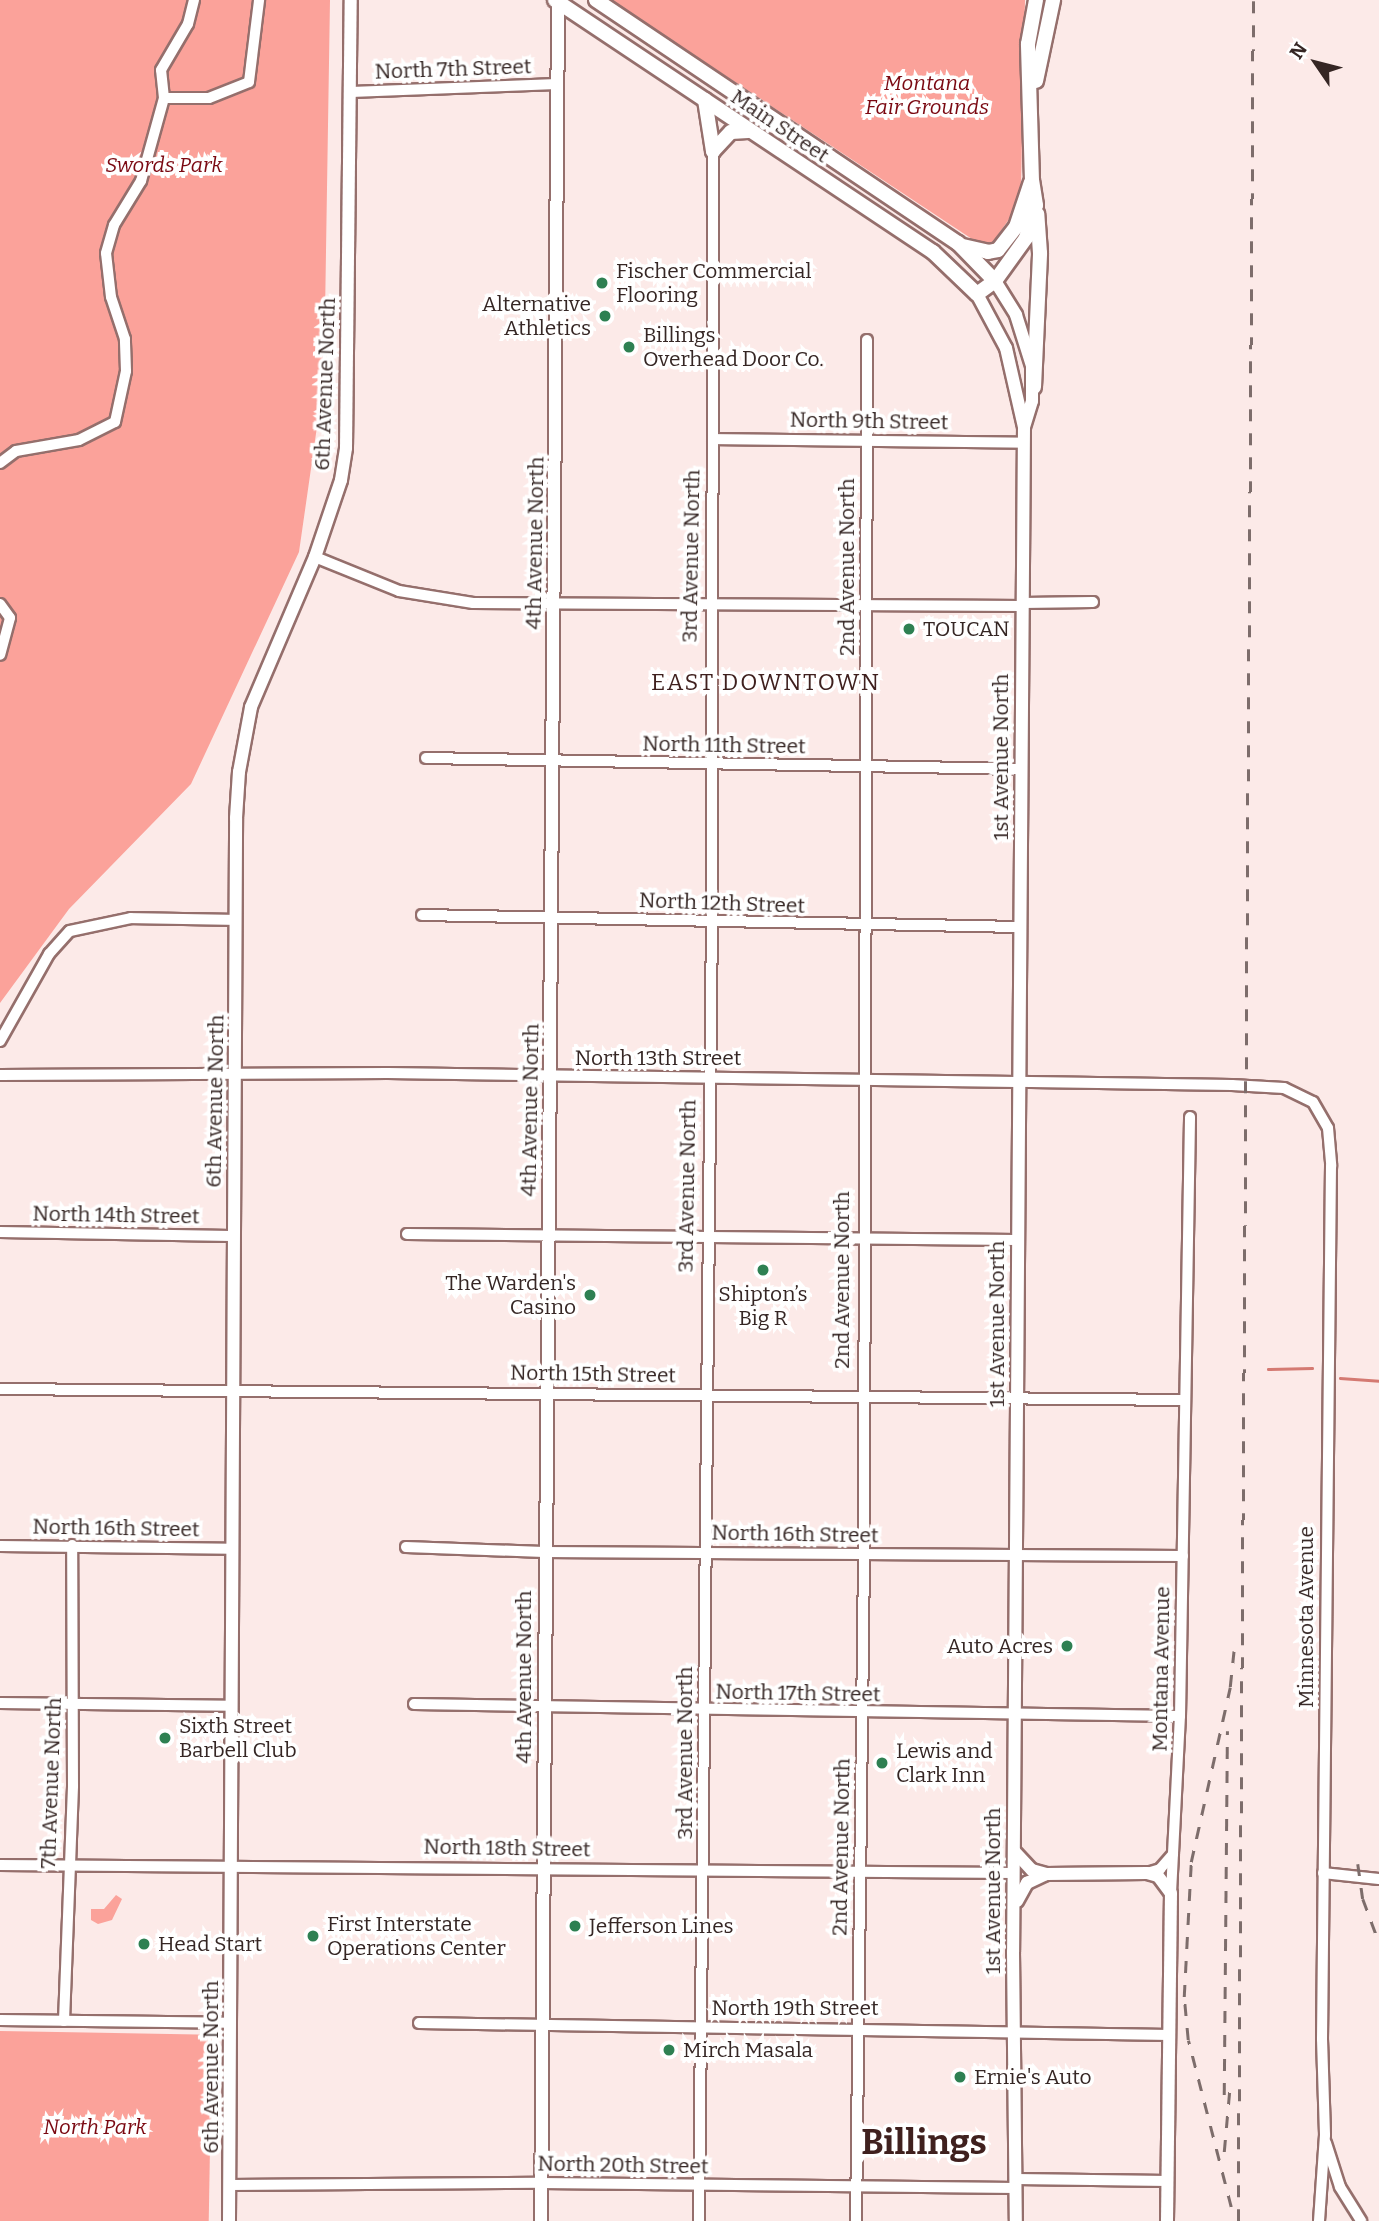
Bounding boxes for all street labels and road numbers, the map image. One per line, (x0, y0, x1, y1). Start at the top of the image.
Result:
street label: North 7th Street (374, 54, 532, 84)
street label: Main Street (726, 84, 834, 168)
street label: 6th Avenue North (309, 297, 341, 471)
street label: North 9th Street (790, 407, 948, 435)
street label: 4th Avenue North (521, 456, 549, 630)
street label: 3rd Avenue North (677, 469, 705, 643)
street label: 2nd Avenue North (834, 478, 860, 656)
street label: 1st Avenue North (988, 674, 1014, 840)
street label: North 11th Street (642, 731, 806, 759)
street label: North 12th Street (639, 888, 805, 918)
street label: 6th Avenue North (201, 1014, 229, 1188)
street label: 4th Avenue North (516, 1023, 544, 1197)
street label: North 13th Street (575, 1045, 741, 1071)
street label: 3rd Avenue North (673, 1099, 701, 1273)
street label: 2nd Avenue North (829, 1191, 855, 1369)
street label: North 14th Street (32, 1201, 200, 1229)
street label: 1st Avenue North (984, 1241, 1010, 1407)
street label: North 15th Street (510, 1360, 676, 1388)
street label: North 16th Street (32, 1514, 200, 1542)
street label: North 16th Street (711, 1520, 879, 1548)
street label: Minnesota Avenue (1293, 1526, 1319, 1708)
street label: Montana Avenue (1147, 1586, 1175, 1752)
street label: 4th Avenue North (511, 1590, 537, 1764)
street label: 3rd Avenue North (672, 1666, 698, 1840)
street label: North 17th Street (715, 1679, 881, 1707)
street label: 7th Avenue North (35, 1697, 67, 1869)
street label: 2nd Avenue North (827, 1758, 855, 1936)
street label: 1st Avenue North (980, 1808, 1006, 1974)
street label: North 18th Street (423, 1834, 591, 1862)
street label: 6th Avenue North (198, 1980, 224, 2154)
street label: North 19th Street (711, 1995, 879, 2021)
street label: North 20th Street (537, 2151, 709, 2179)

